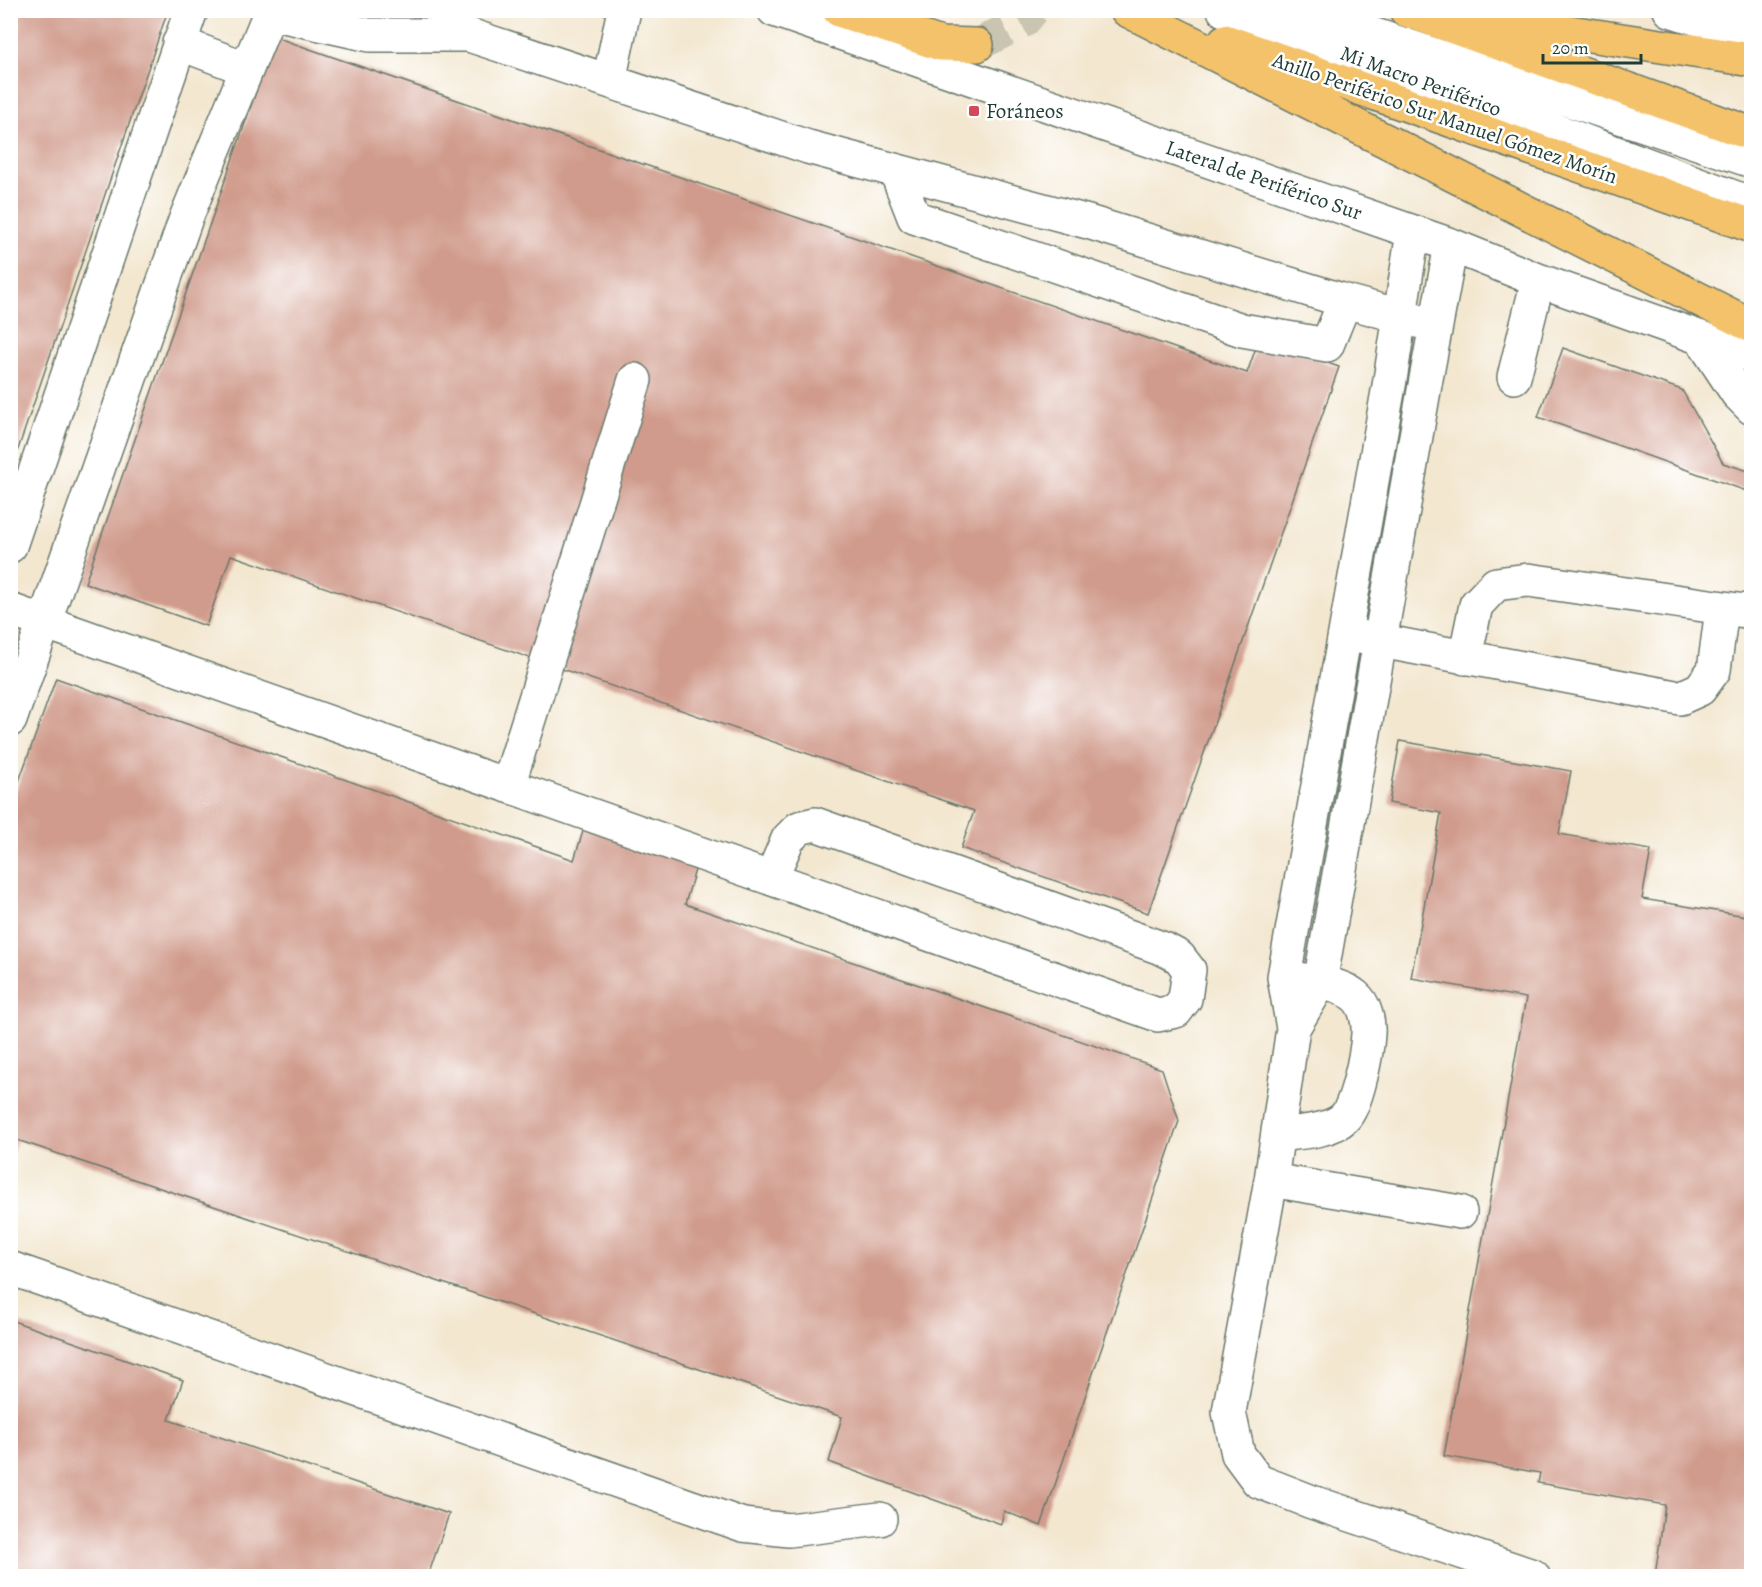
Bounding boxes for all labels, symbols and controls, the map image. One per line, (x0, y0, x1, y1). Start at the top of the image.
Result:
scale bar (1543, 27, 1640, 65)
text: 20 m (1552, 36, 1589, 60)
street label: Mi Macro Periférico (1337, 39, 1505, 123)
street label: Anillo Periférico Sur Manuel Gómez Morín (1268, 45, 1621, 190)
place label: Foráneos (986, 97, 1064, 125)
marker: Foráneos (967, 104, 981, 118)
street label: Lateral de Periférico Sur (1162, 133, 1366, 227)

